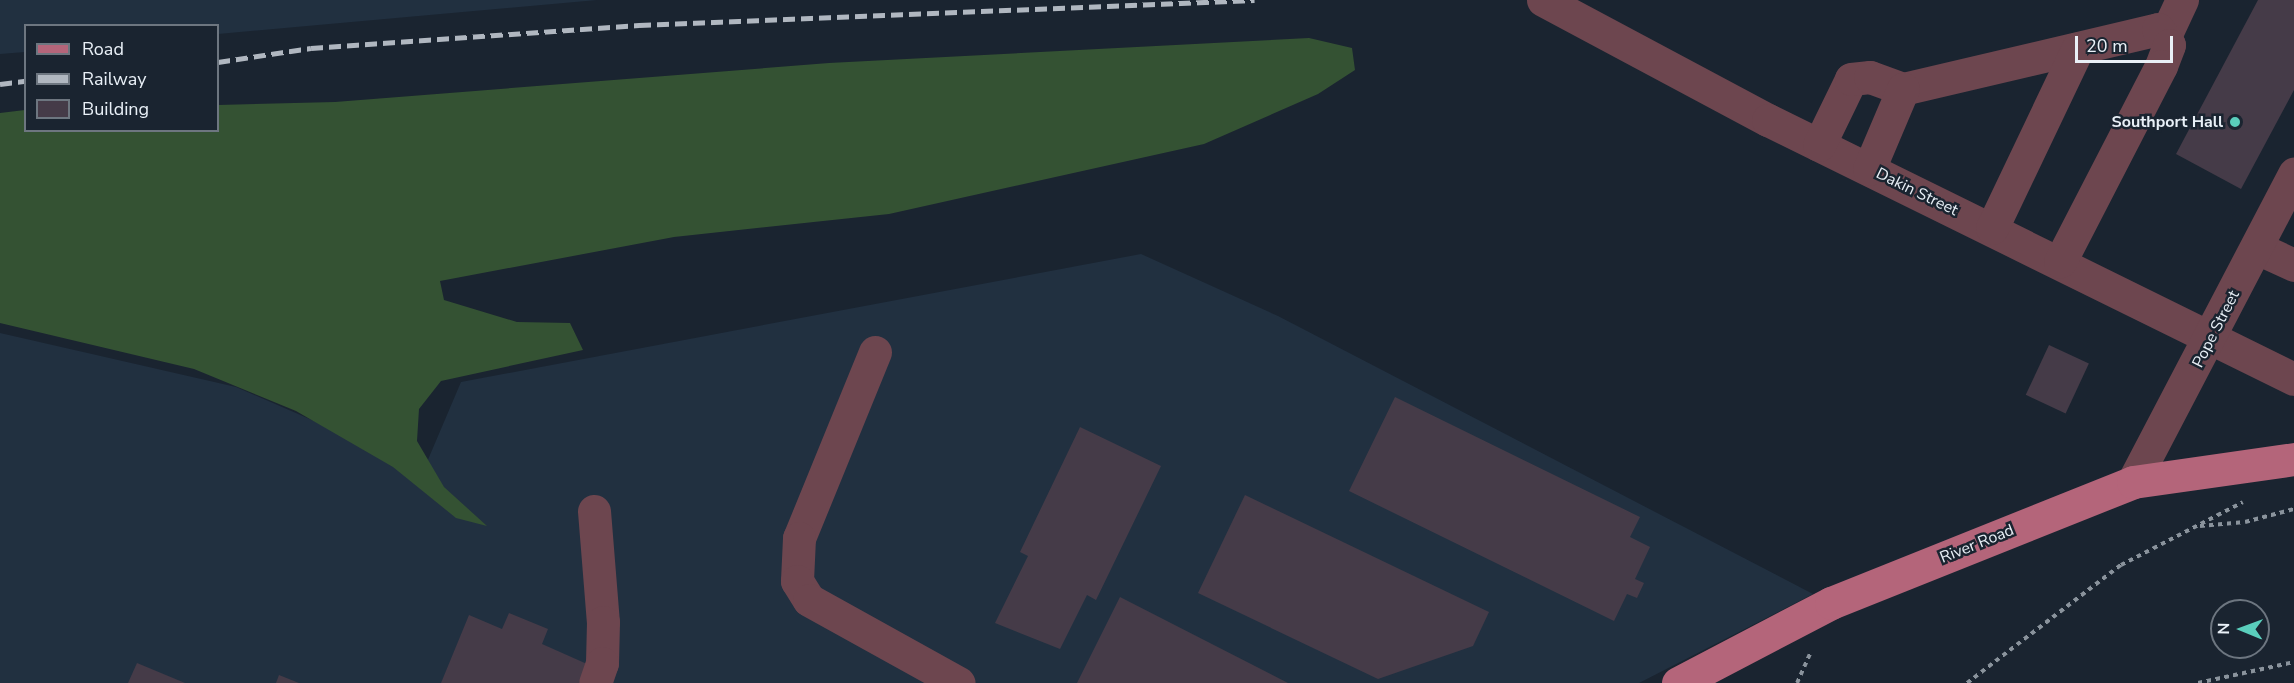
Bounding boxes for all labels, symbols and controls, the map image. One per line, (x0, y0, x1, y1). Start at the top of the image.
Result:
legend (24, 24, 219, 132)
scale bar (2078, 24, 2176, 62)
text: 20 m (2086, 34, 2128, 58)
text: Road (82, 37, 124, 61)
text: Railway (82, 67, 147, 91)
text: Building (82, 97, 149, 121)
place label: Southport Hall (2112, 112, 2223, 132)
marker: Southport Hall (2228, 115, 2242, 129)
street label: Dakin Street (1873, 164, 1961, 220)
street label: Pope Street (2188, 287, 2244, 371)
street label: River Road (1937, 520, 2017, 568)
north arrow (2210, 599, 2270, 659)
text: N (2213, 623, 2235, 635)

